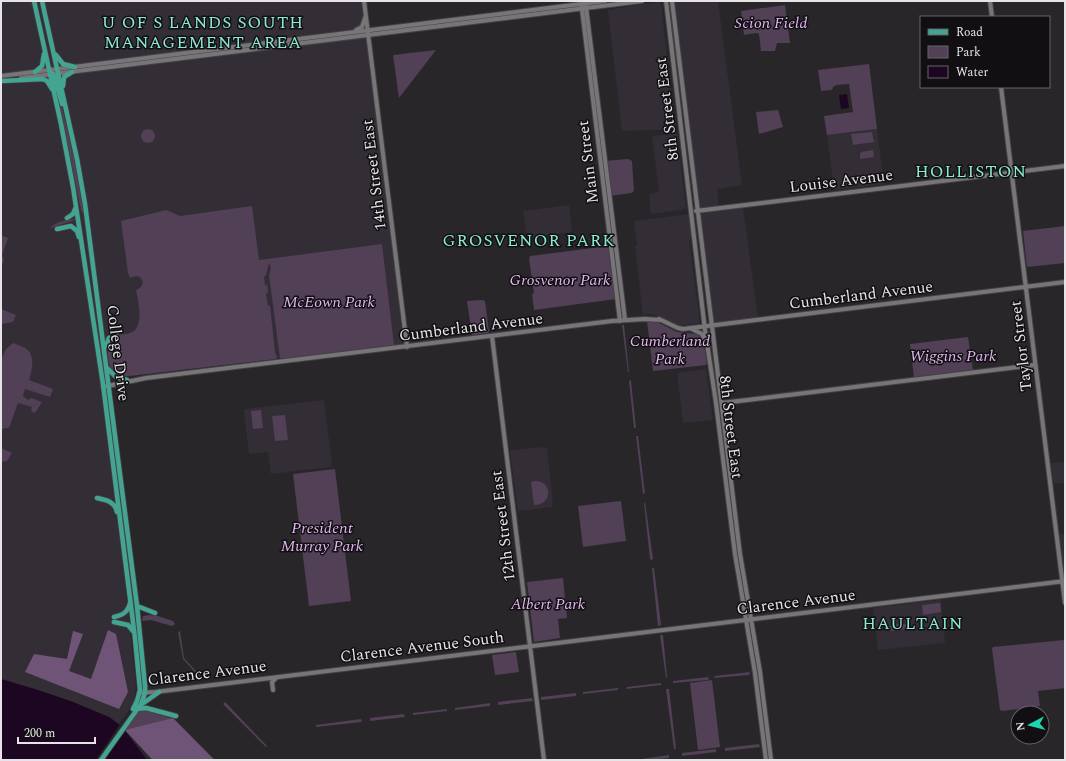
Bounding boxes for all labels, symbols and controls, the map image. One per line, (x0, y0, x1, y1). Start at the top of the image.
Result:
district label: U OF S LANDS SOUTH MANAGEMENT AREA (102, 10, 304, 56)
park label: Scion Field (735, 11, 807, 35)
legend (920, 16, 1050, 88)
text: Road (956, 23, 983, 42)
text: Park (956, 43, 981, 62)
street label: 8th Street East (649, 56, 685, 162)
text: Water (956, 63, 988, 82)
street label: 14th Street East (355, 118, 393, 232)
street label: Main Street (571, 119, 605, 205)
district label: HOLLISTON (915, 159, 1027, 185)
street label: Louise Avenue (788, 163, 894, 199)
district label: GROSVENOR PARK (442, 228, 616, 254)
park label: Grosvenor Park (510, 268, 611, 292)
street label: Cumberland Avenue (788, 274, 934, 316)
park label: McEown Park (283, 290, 376, 314)
street label: Taylor Street (1003, 299, 1038, 393)
street label: College Drive (100, 303, 136, 403)
street label: Cumberland Avenue (398, 306, 544, 348)
park label: Cumberland Park (630, 329, 710, 371)
park label: Wiggins Park (910, 344, 997, 368)
street label: 8th Street East (713, 374, 749, 480)
street label: 12th Street East (484, 469, 522, 583)
park label: President Murray Park (281, 516, 364, 558)
street label: Clarence Avenue (735, 583, 857, 621)
park label: Albert Park (510, 592, 586, 616)
district label: HAULTAIN (862, 611, 964, 637)
street label: Clarence Avenue South (339, 625, 505, 669)
street label: Clarence Avenue (146, 654, 268, 692)
north arrow (1010, 705, 1050, 745)
scale bar (18, 719, 95, 745)
text: N (1012, 721, 1030, 732)
text: 200 m (24, 724, 55, 743)

